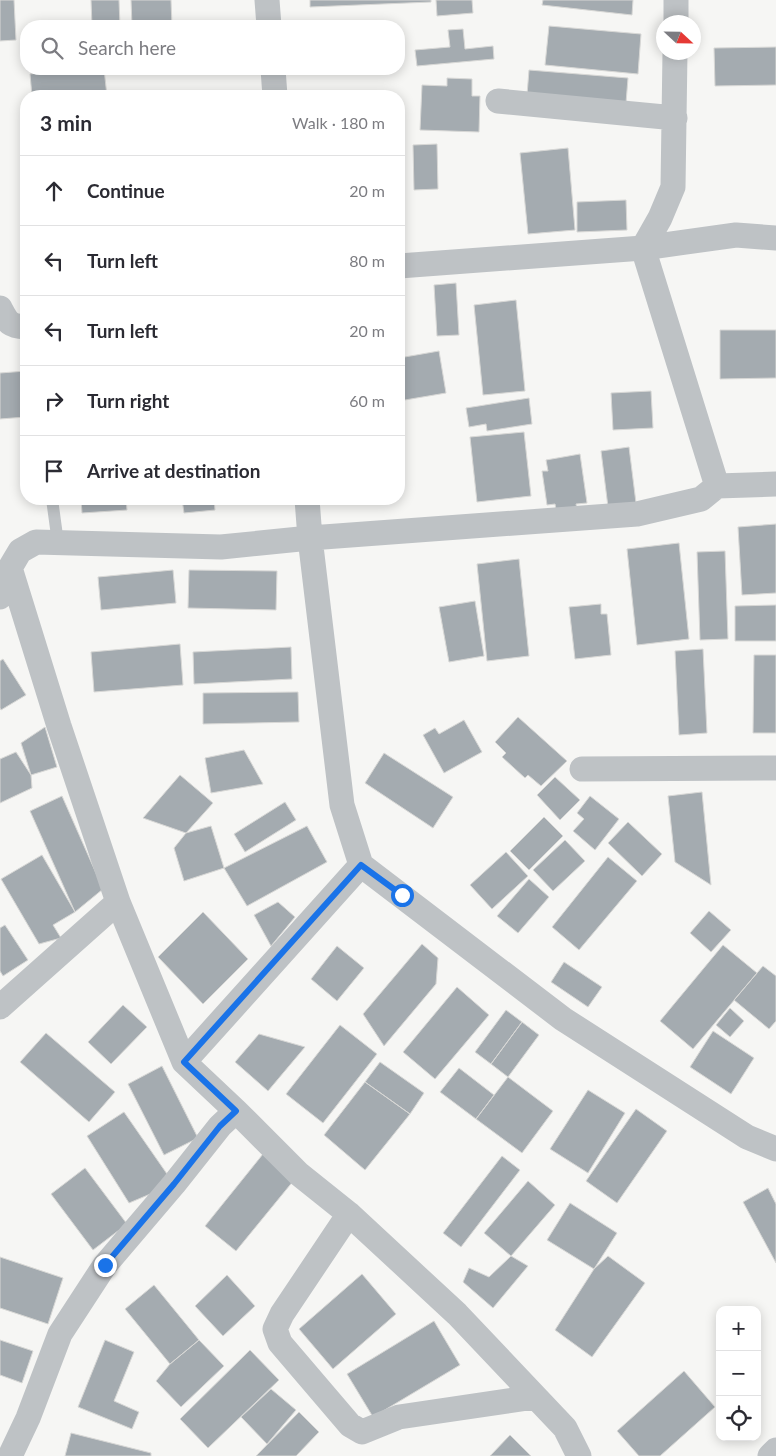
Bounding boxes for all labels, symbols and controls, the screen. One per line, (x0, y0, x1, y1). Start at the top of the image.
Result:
north arrow (656, 15, 701, 60)
search box (20, 20, 405, 75)
icon: search (38, 34, 66, 62)
text: Search here (78, 36, 176, 59)
text: 3 min (40, 110, 92, 135)
text: Walk · 180 m (292, 113, 385, 132)
icon: ahead (40, 177, 68, 205)
text: Continue (87, 179, 165, 202)
text: 20 m (349, 181, 385, 200)
icon: left (40, 247, 68, 275)
text: Turn left (87, 249, 158, 272)
text: 80 m (349, 251, 385, 270)
icon: left (40, 317, 68, 345)
text: Turn left (87, 319, 158, 342)
text: 20 m (349, 321, 385, 340)
icon: right (40, 387, 68, 415)
text: Turn right (87, 389, 169, 412)
text: 60 m (349, 391, 385, 410)
icon: arrive (40, 457, 68, 485)
text: Arrive at destination (87, 459, 260, 482)
route start (391, 884, 414, 907)
route end (94, 1254, 117, 1277)
map controls (716, 1306, 761, 1441)
button: + (716, 1306, 761, 1351)
button: − (716, 1351, 761, 1396)
button: locate (716, 1396, 761, 1441)

